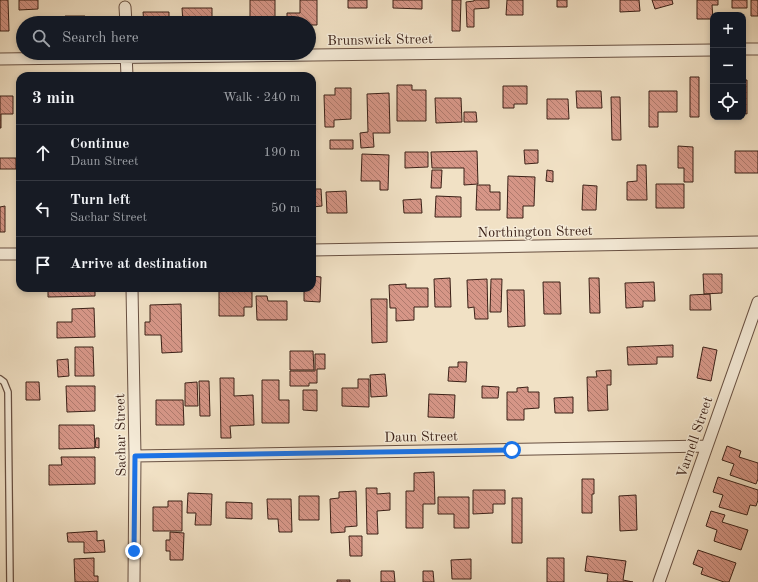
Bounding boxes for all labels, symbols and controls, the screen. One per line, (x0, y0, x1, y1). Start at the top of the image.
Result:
map controls (710, 12, 746, 120)
button: + (710, 12, 746, 48)
search box (16, 16, 316, 60)
icon: search (30, 27, 52, 49)
text: Search here (62, 31, 139, 46)
street label: Brunswick Street (327, 32, 433, 48)
button: − (710, 48, 746, 84)
button: locate (710, 84, 746, 120)
text: 3 min (32, 90, 75, 107)
text: Walk · 240 m (223, 91, 300, 104)
text: Continue (70, 137, 129, 152)
icon: ahead (32, 142, 54, 164)
text: 190 m (263, 146, 300, 159)
text: Daun Street (70, 155, 139, 168)
text: Turn left (70, 193, 130, 208)
icon: left (32, 198, 54, 220)
text: 50 m (271, 202, 300, 215)
text: Sachar Street (70, 211, 147, 224)
street label: Northington Street (477, 224, 593, 240)
icon: arrive (32, 254, 54, 276)
text: Arrive at destination (70, 257, 208, 272)
street label: Sachar Street (113, 393, 129, 477)
street label: Varnell Street (675, 395, 715, 480)
street label: Daun Street (384, 429, 458, 445)
route start (503, 441, 521, 459)
route end (125, 542, 143, 560)

